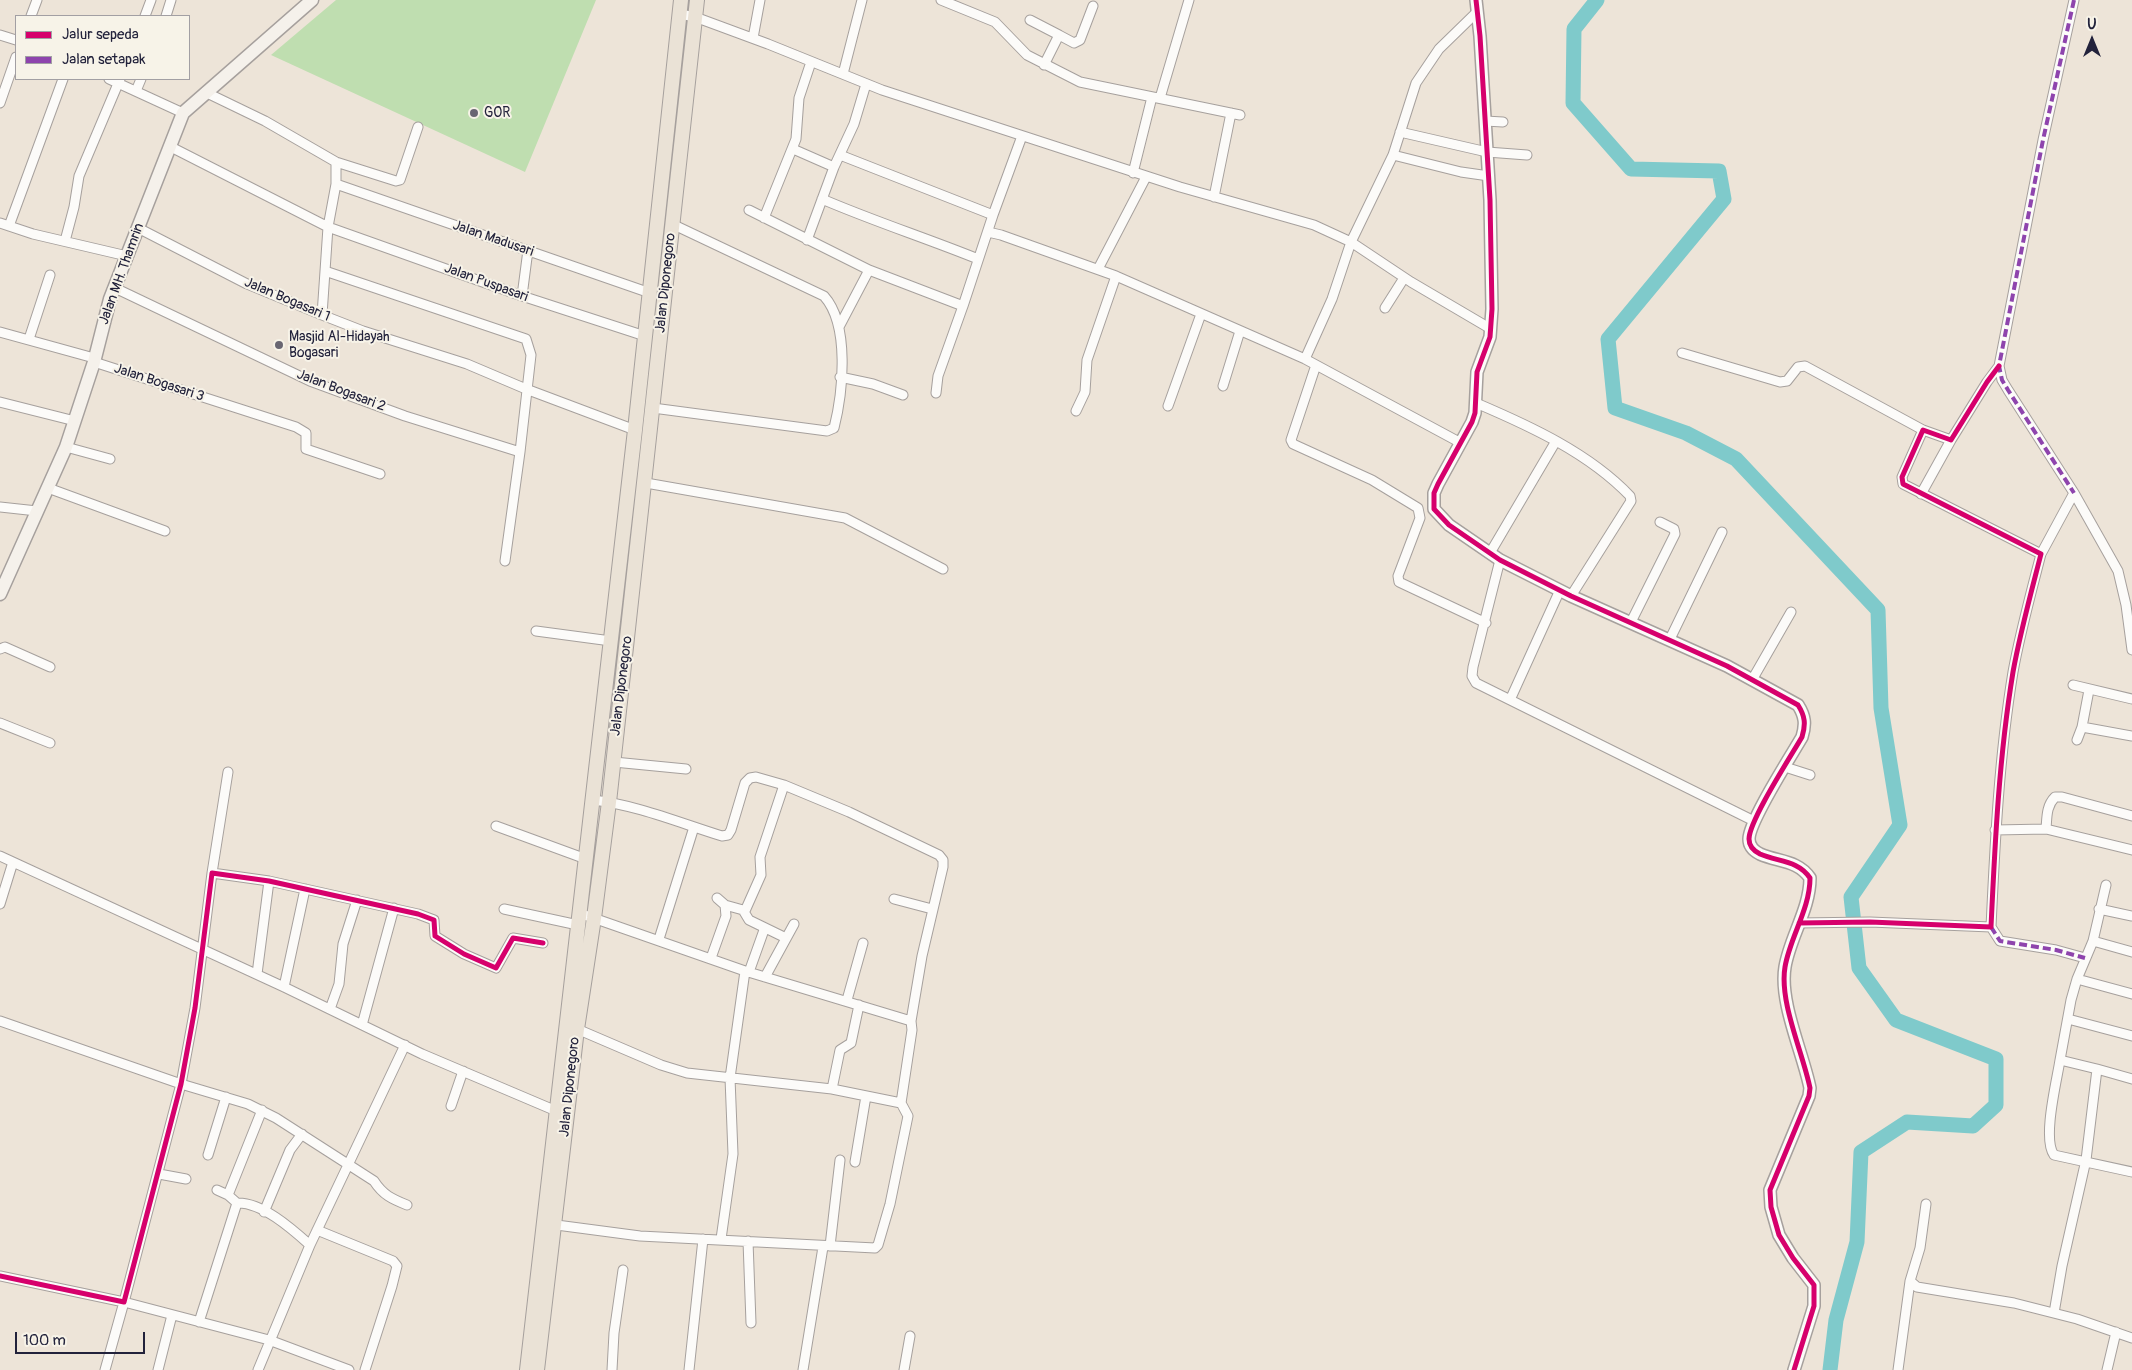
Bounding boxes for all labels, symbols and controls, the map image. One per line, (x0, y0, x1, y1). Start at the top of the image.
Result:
legend (15, 15, 190, 80)
north arrow (2067, 15, 2117, 65)
text: U (2087, 16, 2097, 33)
text: Jalur sepeda (62, 25, 139, 44)
text: Jalan setapak (62, 50, 145, 69)
place label: GOR (484, 105, 510, 121)
marker: GOR (468, 107, 480, 119)
street label: Jalan Madusari (450, 217, 536, 261)
street label: Jalan MH. Thamrin (96, 221, 148, 327)
street label: Jalan Diponegoro (652, 232, 680, 334)
street label: Jalan Puspasari (442, 260, 530, 306)
street label: Jalan Bogasari 1 (242, 274, 332, 326)
place label: Masjid Al-Hidayah Bogasari (289, 329, 390, 362)
marker: Masjid Al-Hidayah Bogasari (273, 339, 285, 351)
street label: Jalan Bogasari 3 (112, 361, 206, 405)
street label: Jalan Bogasari 2 (294, 366, 388, 416)
street label: Jalan Diponegoro (608, 635, 636, 737)
street label: Jalan Diponegoro (556, 1036, 584, 1138)
scale bar (18, 1322, 148, 1354)
text: 100 m (23, 1331, 66, 1350)

